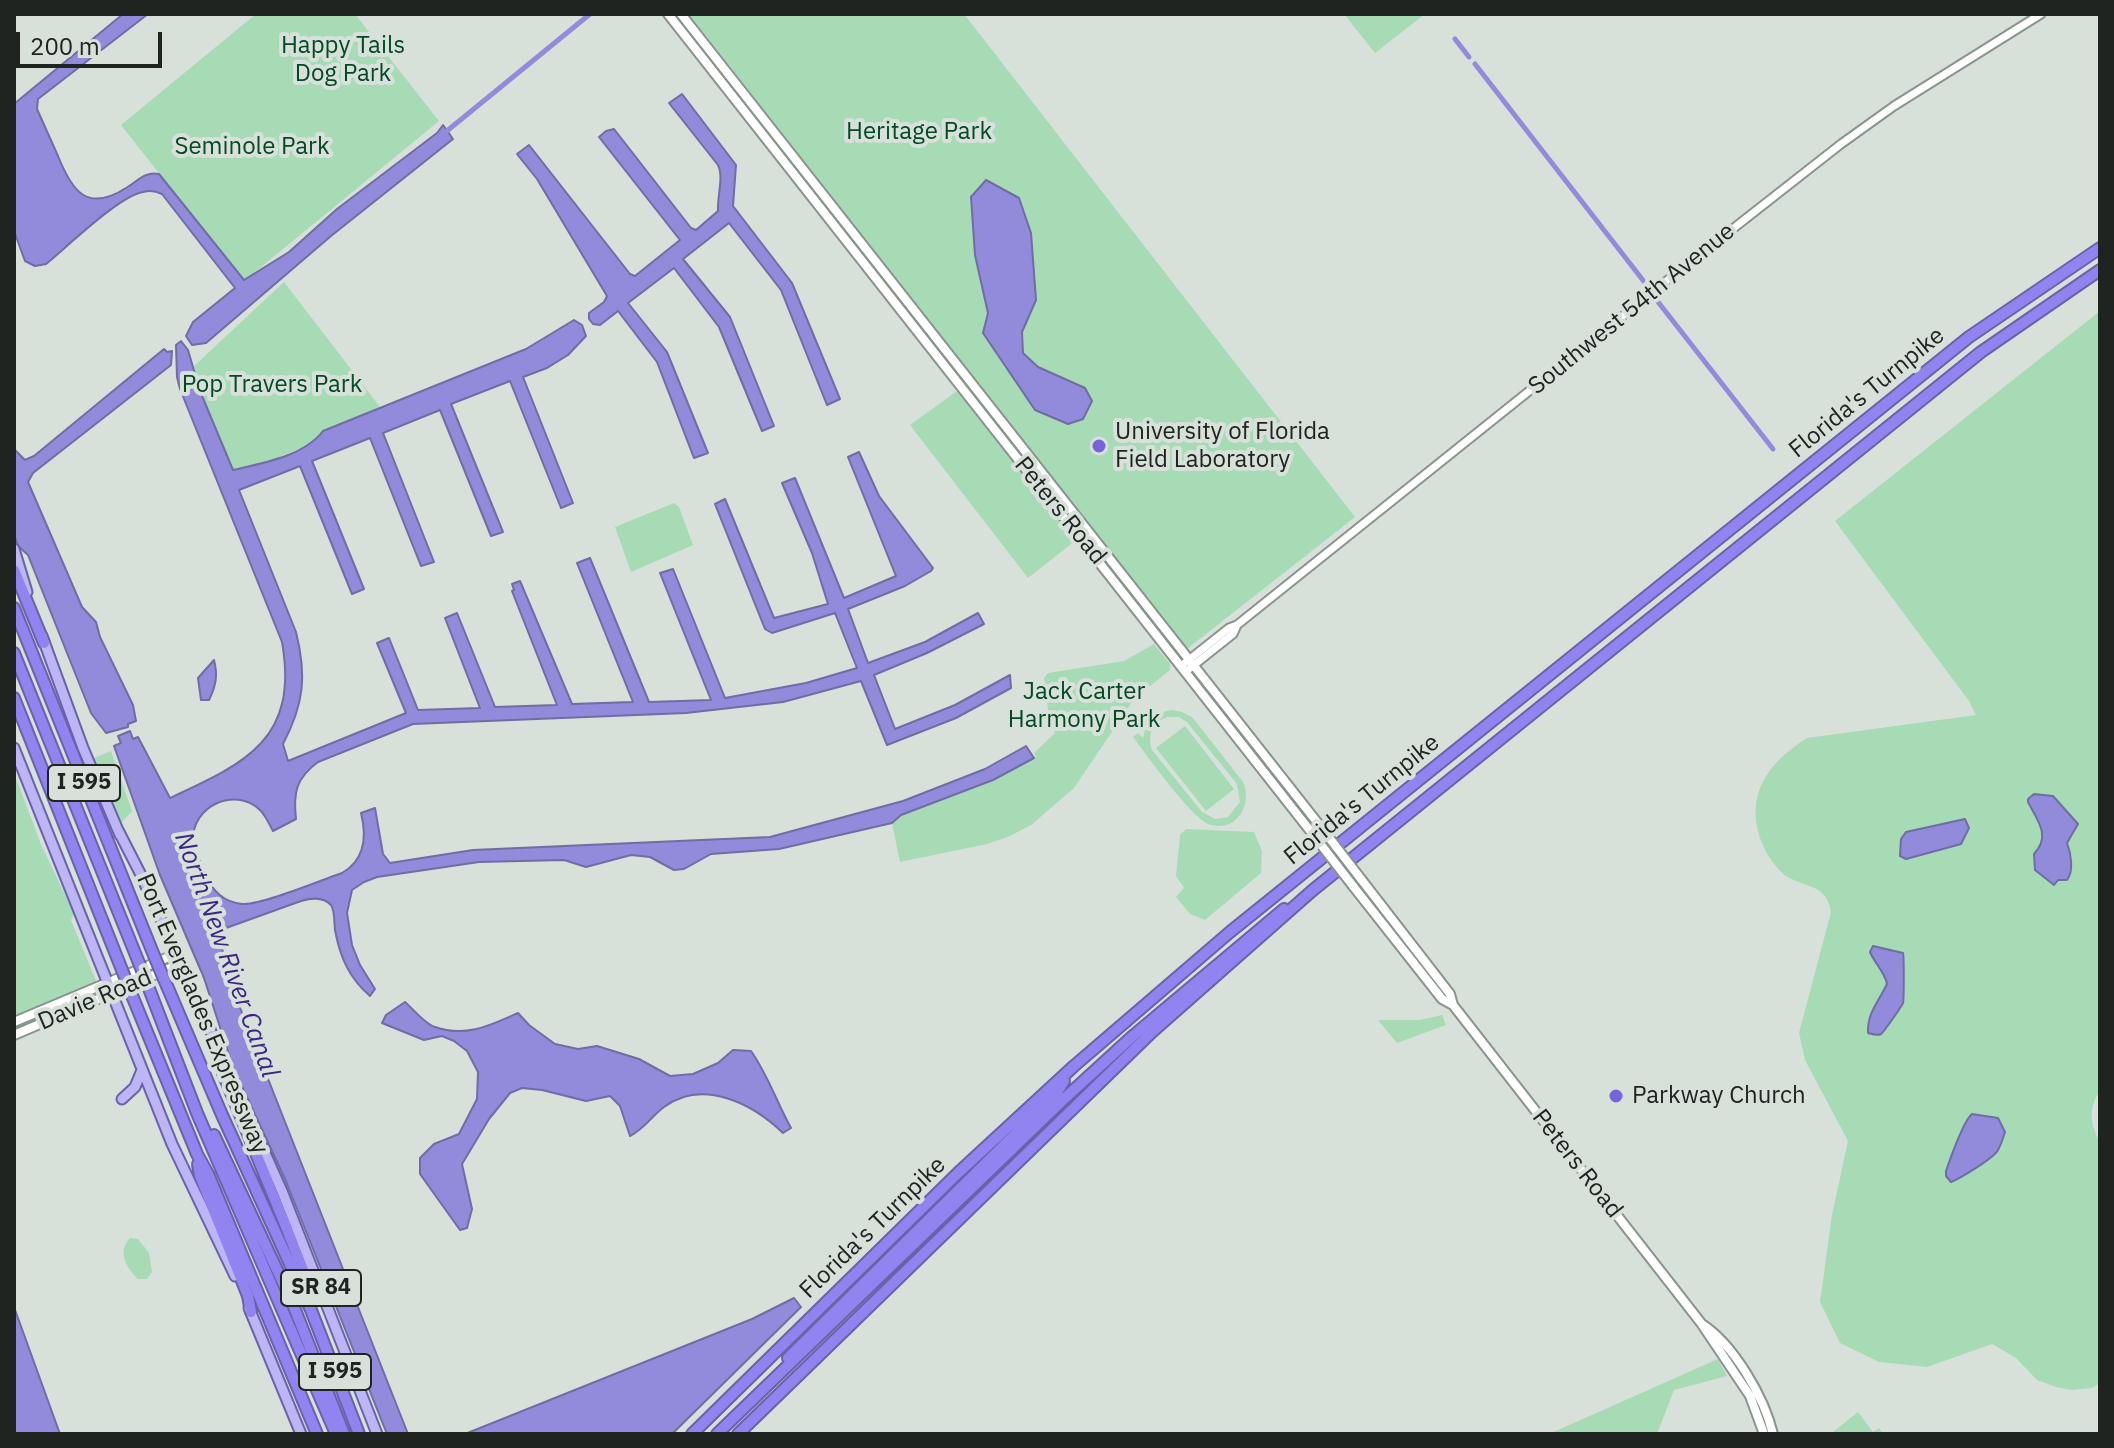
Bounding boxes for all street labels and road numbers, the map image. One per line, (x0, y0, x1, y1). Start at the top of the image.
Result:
street label: Southwest 54th Avenue (1523, 217, 1741, 401)
street label: Florida's Turnpike (1783, 322, 1951, 464)
street label: Peters Road (1008, 451, 1112, 571)
street label: Florida's Turnpike (1278, 729, 1446, 871)
road number: I 595 (48, 765, 120, 801)
street label: Port Everglades Expressway (130, 869, 274, 1159)
street label: Davie Road (34, 963, 156, 1037)
street label: Peters Road (1526, 1104, 1628, 1224)
street label: Florida's Turnpike (794, 1151, 952, 1305)
road number: SR 84 (281, 1270, 361, 1306)
road number: I 595 (299, 1354, 371, 1390)

